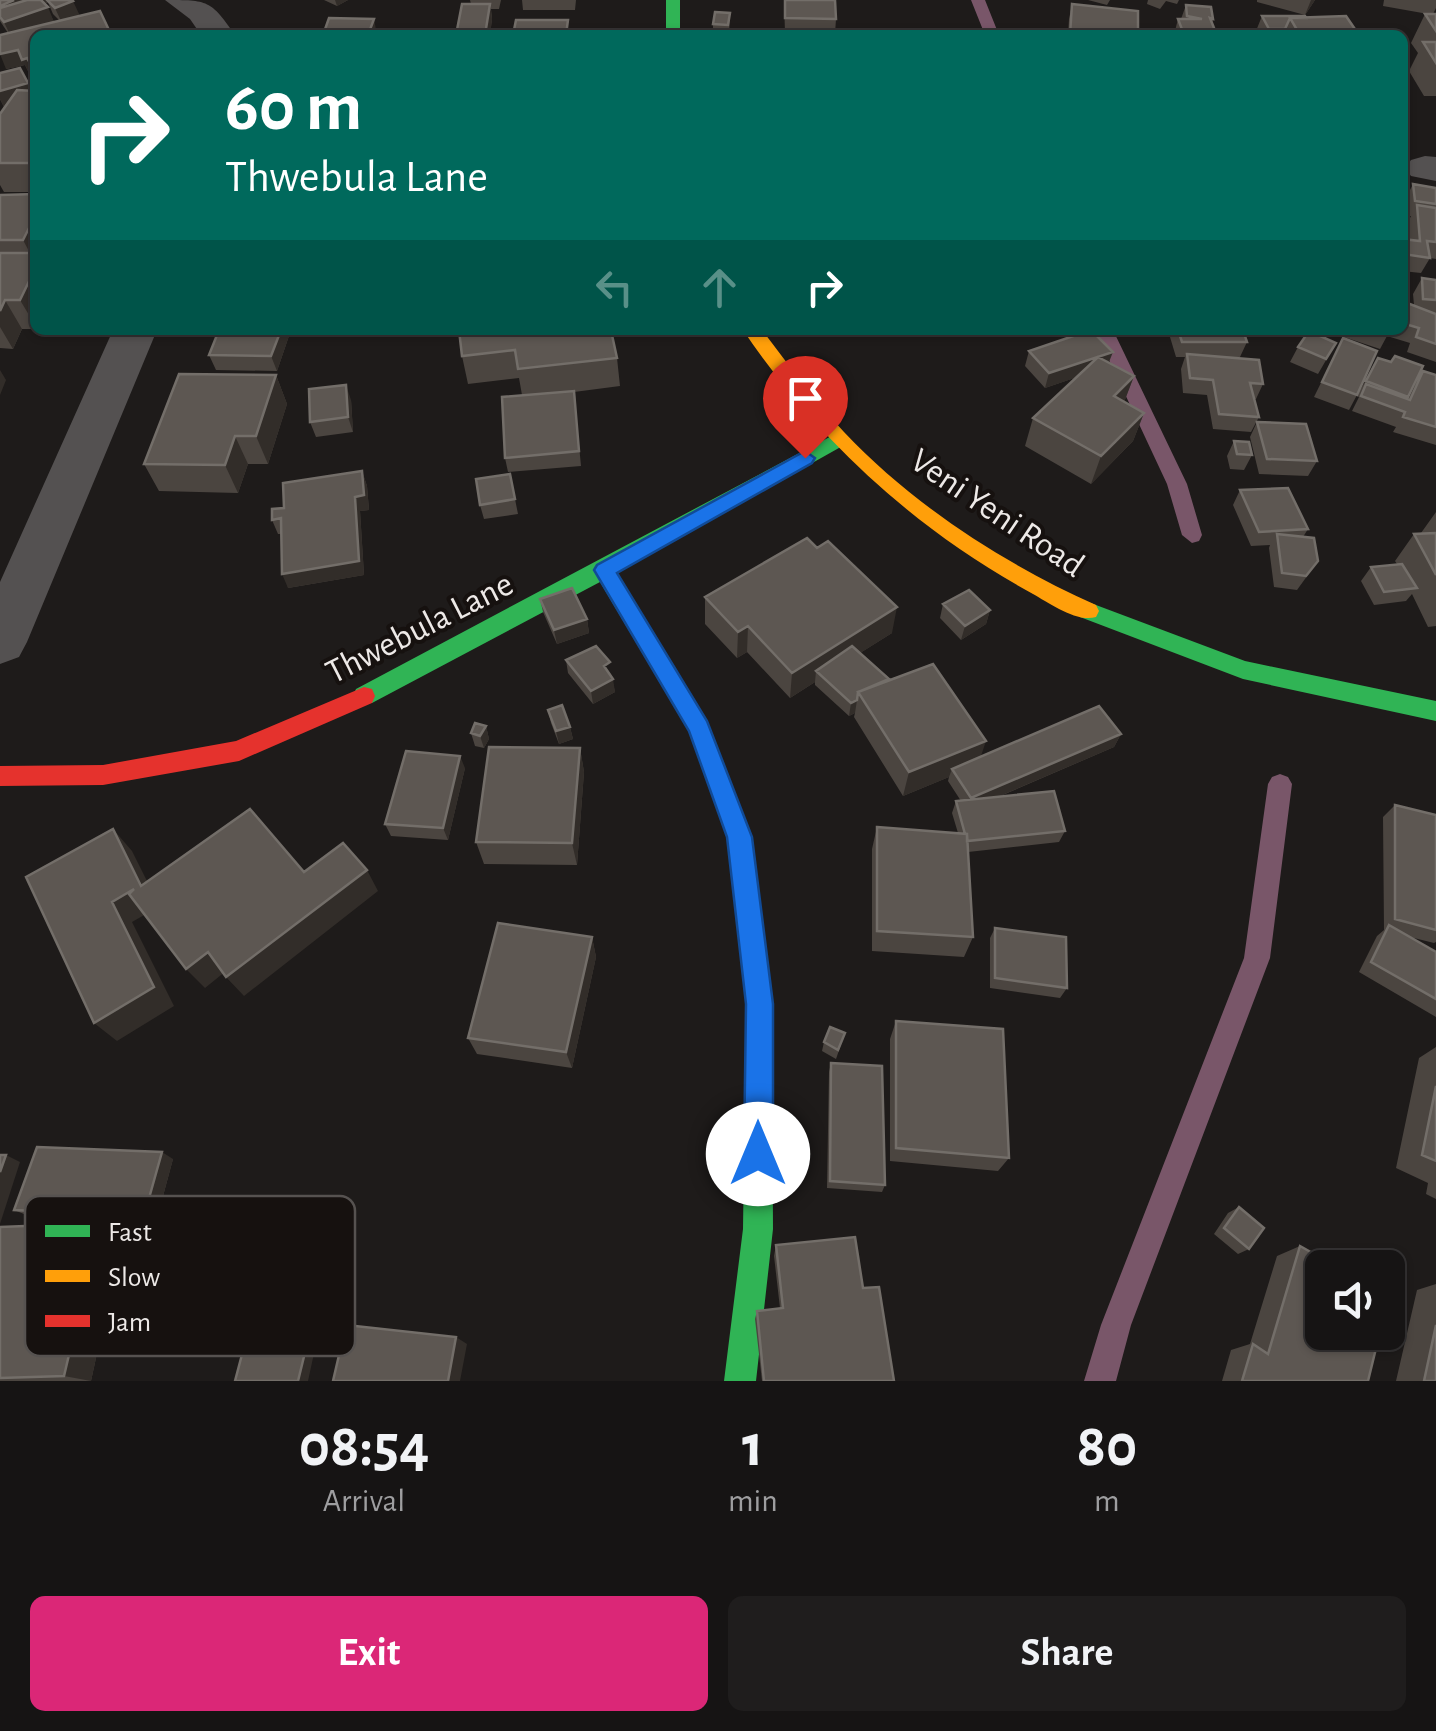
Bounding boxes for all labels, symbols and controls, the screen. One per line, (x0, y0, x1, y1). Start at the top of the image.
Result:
icon: right (60, 70, 190, 200)
text: 60 m (225, 73, 362, 143)
text: Thwebula Lane (225, 155, 488, 200)
icon: left (587, 260, 642, 315)
icon: ahead (692, 260, 747, 315)
icon: right (797, 260, 852, 315)
pin (763, 356, 848, 459)
icon: arrive (778, 371, 833, 426)
street label: Veni Yeni Road (904, 443, 1090, 584)
street label: Thwebula Lane (321, 566, 519, 690)
position arrow (706, 1102, 810, 1206)
legend (25, 1196, 355, 1356)
text: Fast (108, 1219, 152, 1247)
map controls (1305, 1250, 1405, 1350)
button: sound (1305, 1250, 1405, 1350)
text: Slow (108, 1264, 160, 1292)
text: Jam (108, 1309, 151, 1337)
text: 08:54 (299, 1417, 429, 1477)
text: 1 (742, 1417, 764, 1477)
text: 80 (1076, 1417, 1137, 1477)
text: Arrival (323, 1485, 405, 1517)
text: min (728, 1485, 778, 1517)
text: m (1094, 1485, 1120, 1517)
button: Exit (30, 1596, 708, 1711)
button: Share (728, 1596, 1406, 1711)

